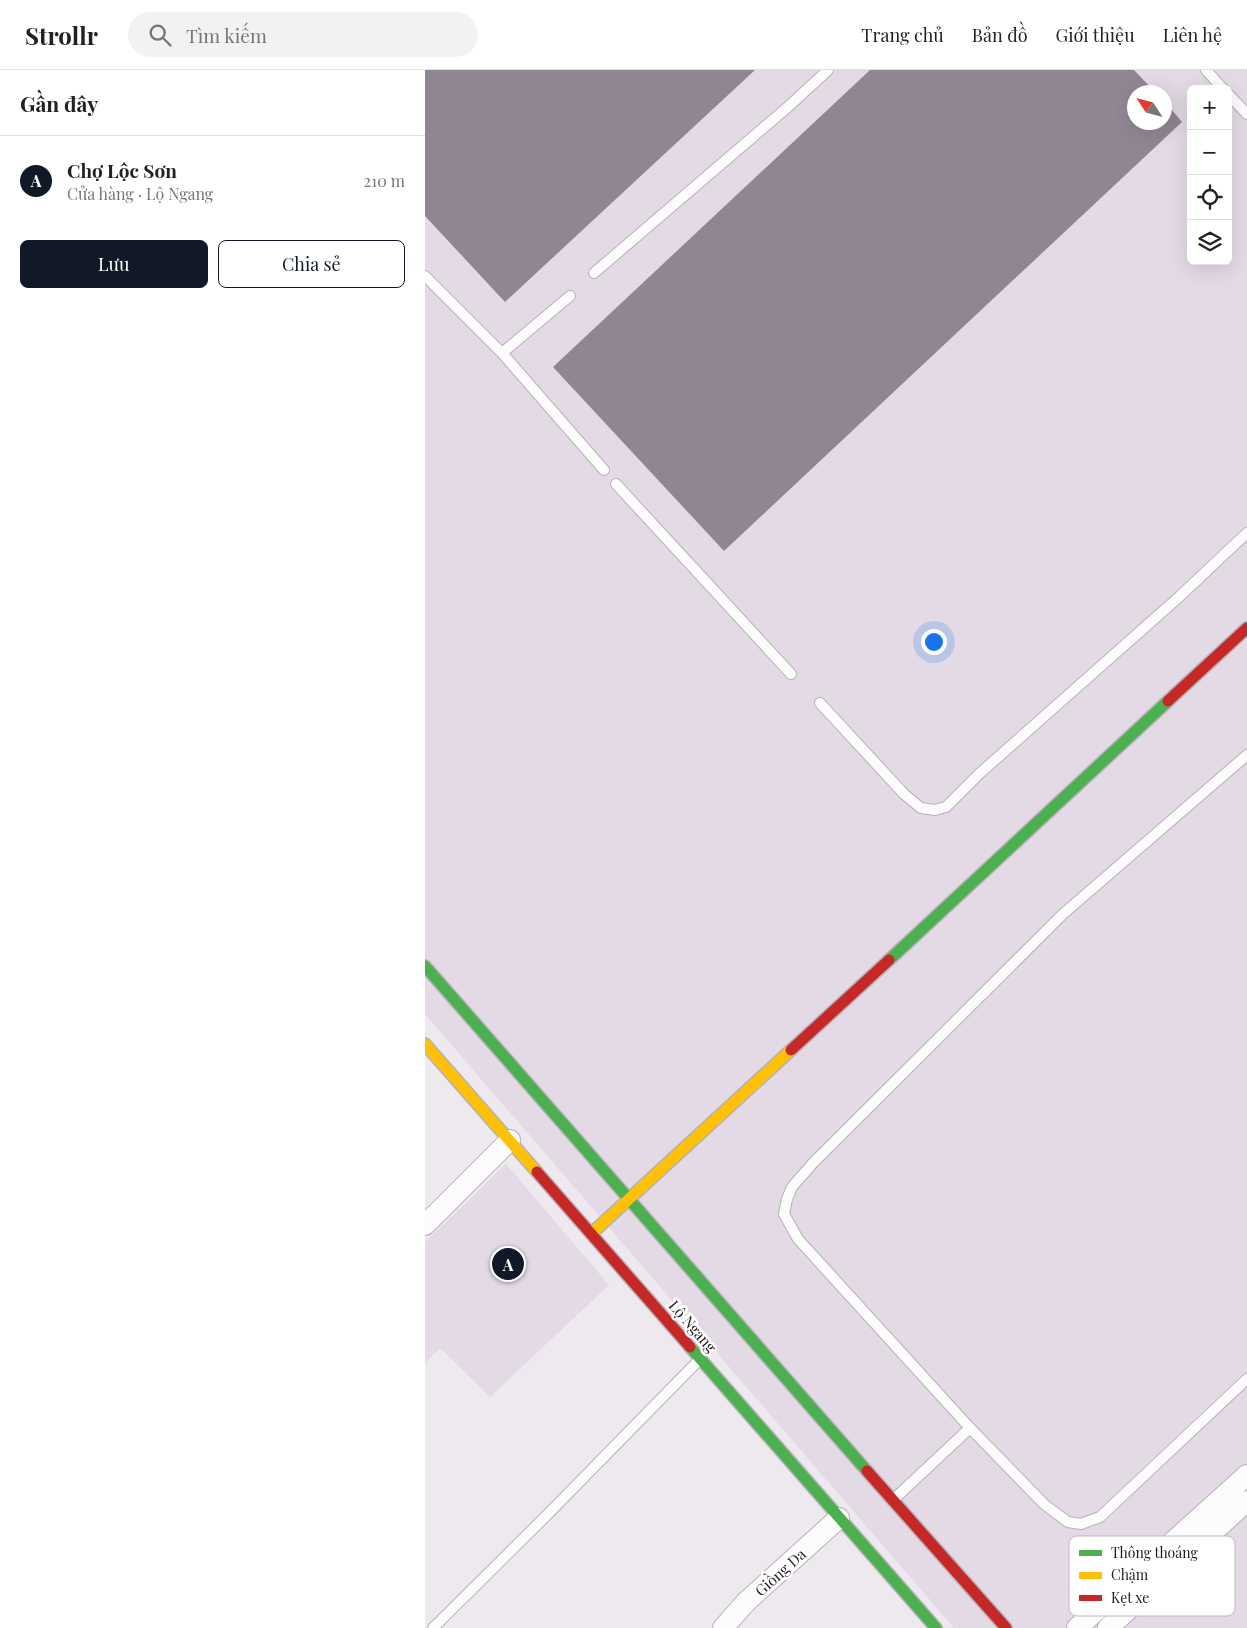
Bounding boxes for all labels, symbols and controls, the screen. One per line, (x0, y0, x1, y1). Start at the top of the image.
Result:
search box (128, 12, 478, 57)
text: Strollr (25, 19, 98, 51)
icon: search (146, 21, 174, 49)
text: Tìm kiếm (186, 22, 267, 48)
text: Trang chủ (861, 23, 944, 47)
text: Bản đồ (972, 23, 1028, 47)
text: Giới thiệu (1056, 23, 1135, 47)
text: Liên hệ (1163, 23, 1222, 47)
north arrow (1127, 85, 1172, 130)
map controls (1187, 85, 1232, 265)
button: + (1187, 85, 1232, 130)
text: Gần đây (20, 89, 98, 117)
button: − (1187, 130, 1232, 175)
text: Chợ Lộc Sơn (67, 157, 177, 183)
text: A (31, 170, 41, 191)
text: 210 m (364, 170, 405, 191)
button: locate (1187, 175, 1232, 220)
text: Cửa hàng · Lộ Ngang (67, 183, 213, 204)
button: layers (1187, 220, 1232, 265)
button: Lưu (20, 240, 208, 288)
button: Chia sẻ (218, 240, 405, 288)
your location (921, 629, 947, 655)
pin: A (492, 1245, 524, 1283)
street label: Lộ Ngang (665, 1296, 721, 1356)
legend (1069, 1536, 1235, 1616)
street label: Giồng Da (750, 1543, 810, 1600)
text: Thông thoáng (1111, 1543, 1198, 1562)
text: Chậm (1111, 1565, 1149, 1584)
text: Kẹt xe (1111, 1588, 1149, 1607)

